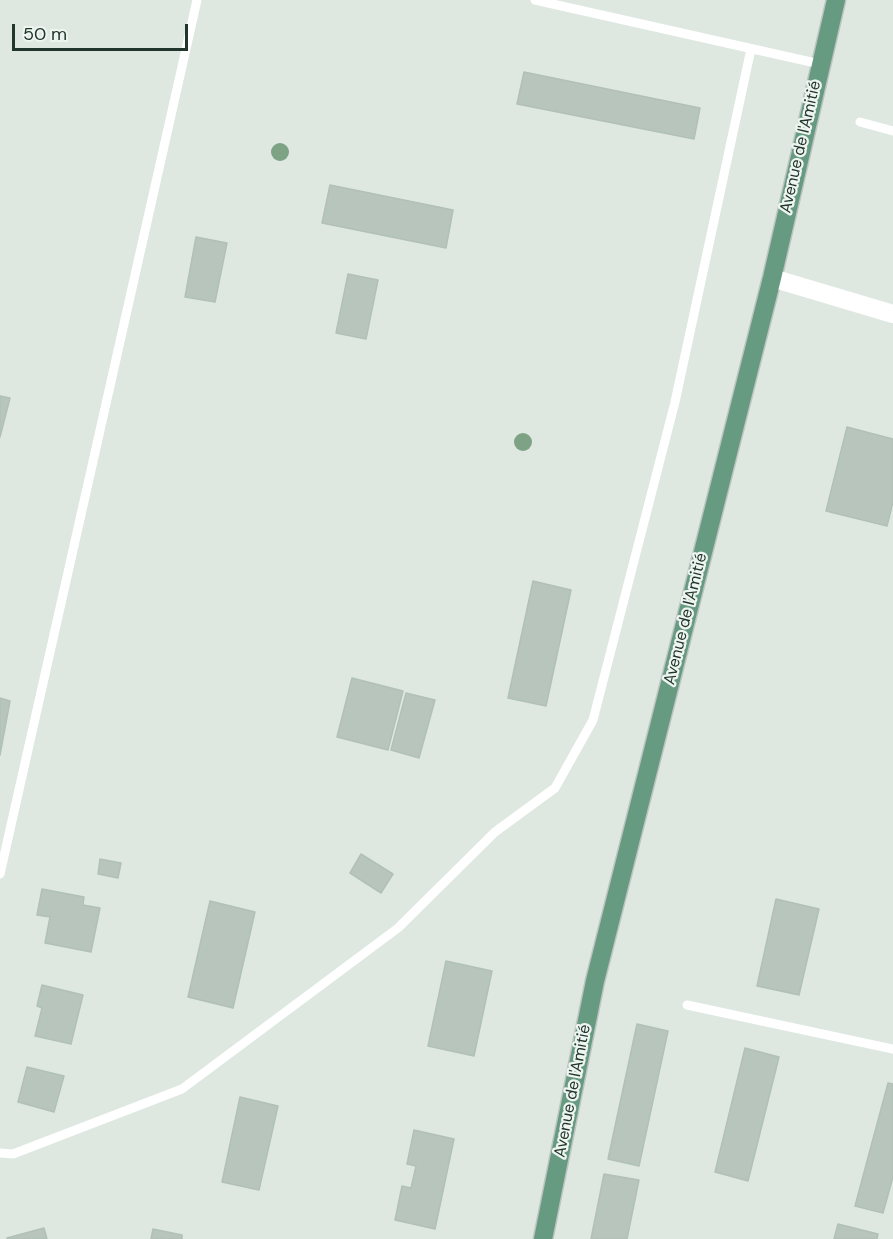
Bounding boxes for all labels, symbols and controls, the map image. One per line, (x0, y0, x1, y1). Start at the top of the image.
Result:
scale bar (15, 12, 190, 50)
text: 50 m (23, 22, 67, 46)
street label: Avenue de l'Amitié (776, 79, 826, 215)
street label: Avenue de l'Amitié (660, 551, 712, 687)
street label: Avenue de l'Amitié (551, 1023, 595, 1159)

